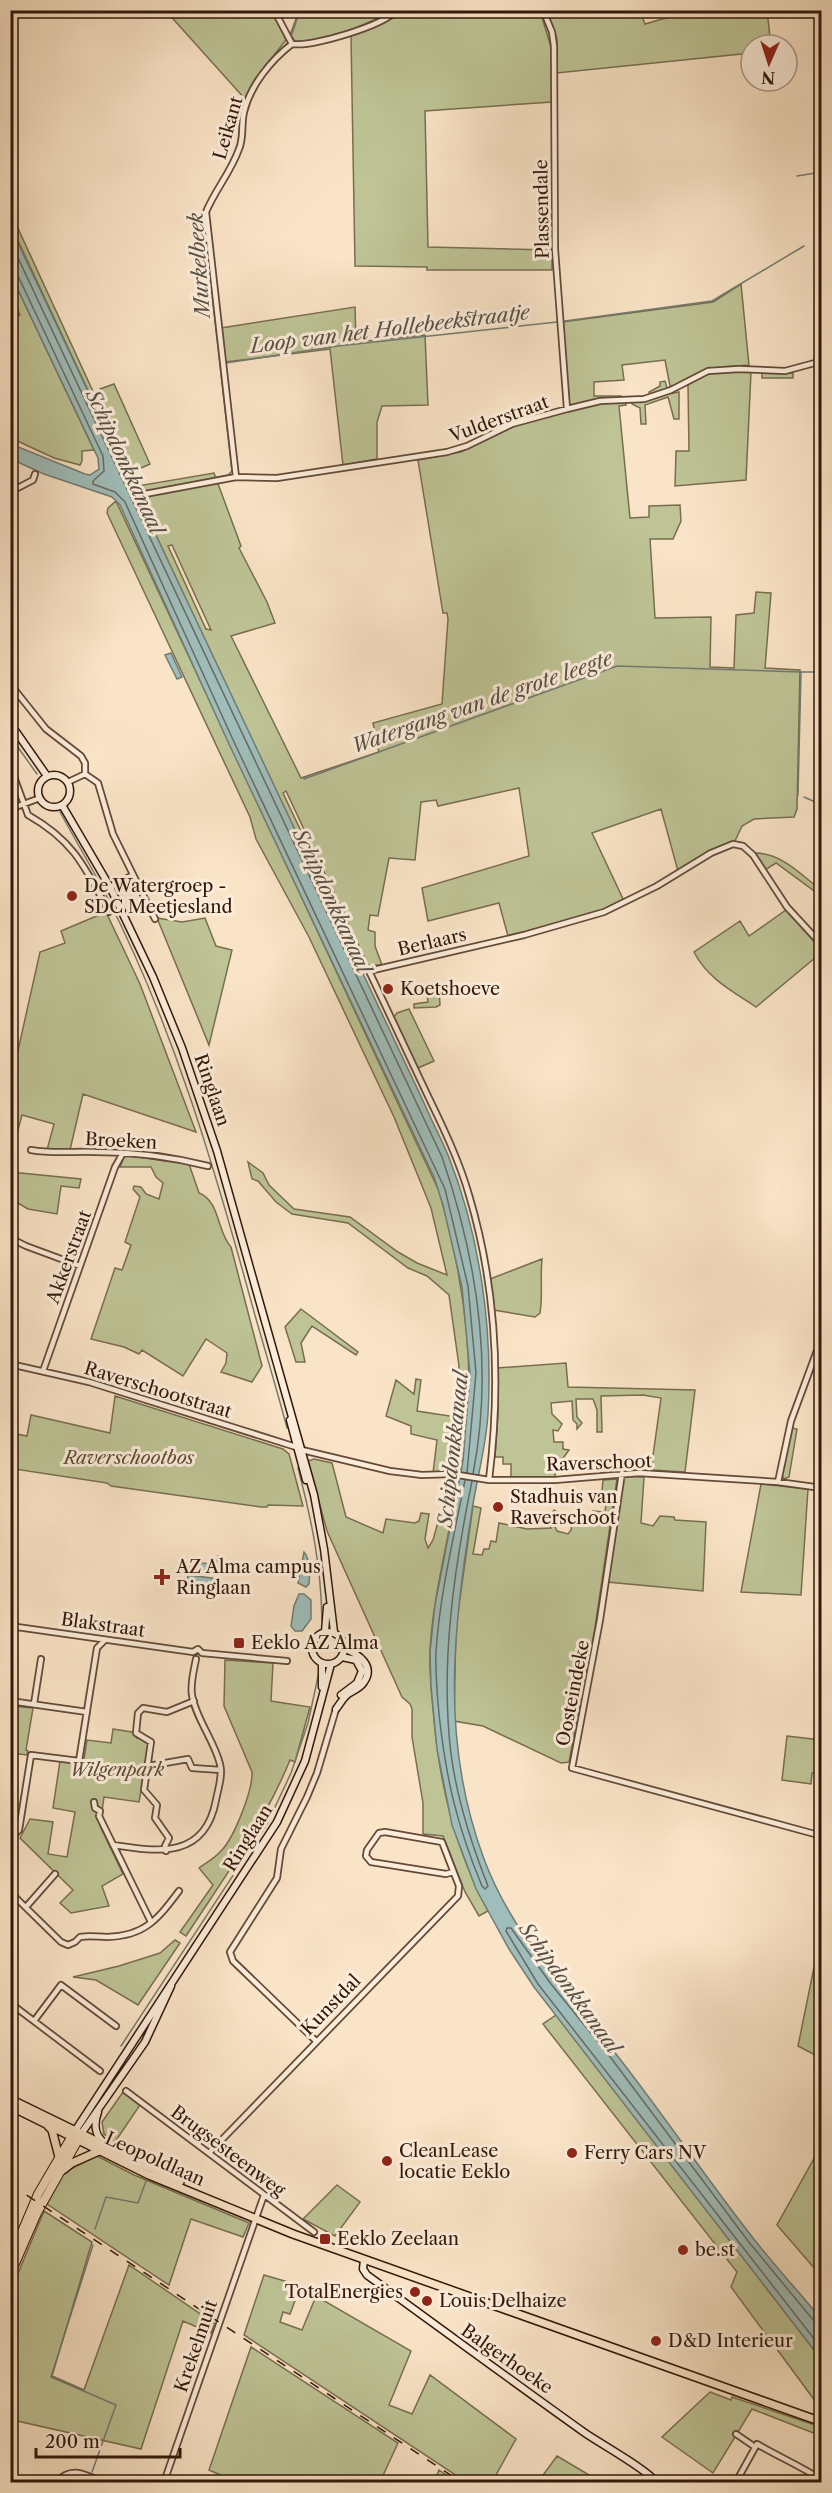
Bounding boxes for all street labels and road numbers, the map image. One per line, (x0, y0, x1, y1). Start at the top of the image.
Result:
street label: Leikant (209, 93, 248, 162)
street label: Plassendale (530, 159, 554, 259)
street label: Vulderstraat (445, 391, 552, 447)
street label: Berlaars (395, 923, 469, 961)
street label: Ringlaan (189, 1051, 235, 1129)
street label: Broeken (84, 1128, 158, 1154)
street label: Akkerstraat (42, 1207, 96, 1308)
street label: Raverschootstraat (82, 1357, 235, 1423)
street label: Raverschoot (546, 1450, 653, 1476)
street label: Blakstraat (60, 1608, 147, 1642)
street label: Oosteindeke (552, 1638, 594, 1748)
street label: Ringlaan (219, 1800, 277, 1876)
street label: Kunstdal (297, 1970, 365, 2040)
street label: Brugsesteenweg (166, 2101, 290, 2202)
street label: Leopoldlaan (102, 2127, 208, 2191)
street label: Krekelmuit (170, 2296, 222, 2395)
street label: Balgerhoeke (457, 2319, 557, 2399)

